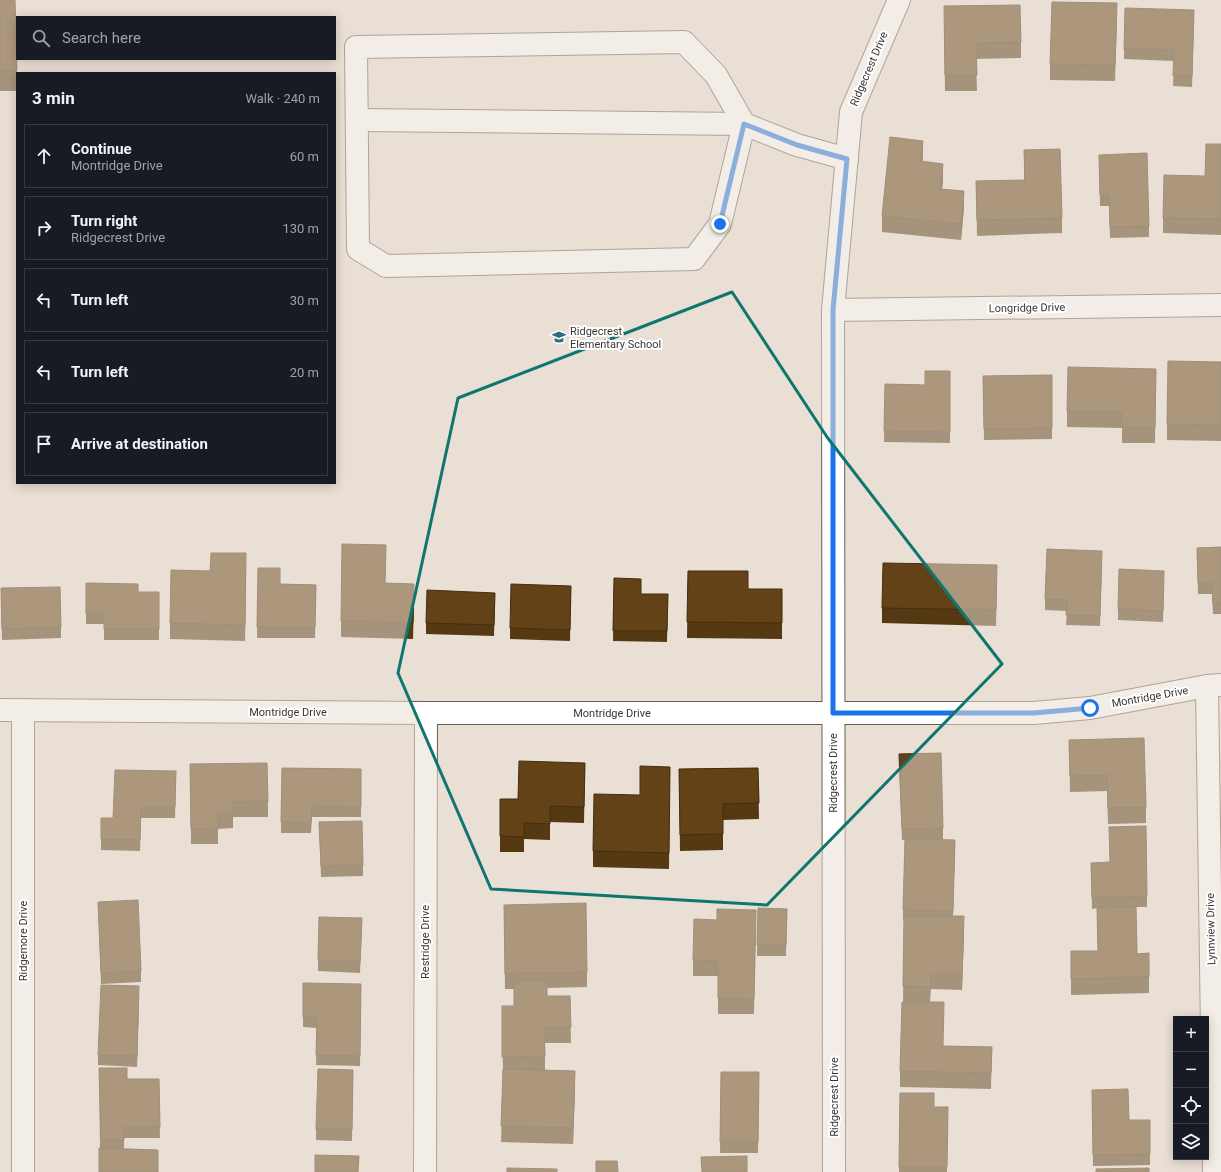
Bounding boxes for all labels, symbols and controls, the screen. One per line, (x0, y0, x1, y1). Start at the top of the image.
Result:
search box (16, 16, 336, 60)
icon: search (30, 27, 52, 49)
text: Search here (62, 29, 141, 47)
street label: Ridgecrest Drive (847, 30, 891, 108)
text: 3 min (32, 88, 75, 108)
text: Walk · 240 m (245, 91, 320, 106)
text: Continue (71, 140, 132, 158)
icon: ahead (33, 145, 55, 167)
text: 60 m (290, 149, 319, 164)
text: Montridge Drive (71, 158, 163, 173)
text: Turn right (71, 212, 137, 230)
route end (711, 215, 729, 233)
icon: right (33, 217, 55, 239)
text: 130 m (282, 221, 319, 236)
text: Ridgecrest Drive (71, 230, 165, 245)
icon: left (33, 289, 55, 311)
text: Turn left (71, 291, 128, 309)
text: 30 m (290, 293, 319, 308)
street label: Longridge Drive (989, 301, 1066, 315)
place label: Ridgecrest Elementary School (570, 325, 661, 351)
school or university icon: Ridgecrest Elementary School (551, 329, 567, 345)
icon: left (33, 361, 55, 383)
text: Turn left (71, 363, 128, 381)
text: 20 m (290, 365, 319, 380)
icon: arrive (33, 433, 55, 455)
text: Arrive at destination (71, 435, 208, 453)
street label: Montridge Drive (1111, 684, 1190, 710)
route start (1081, 699, 1099, 717)
street label: Montridge Drive (249, 706, 327, 719)
street label: Montridge Drive (573, 707, 651, 720)
street label: Ridgecrest Drive (827, 733, 840, 813)
street label: Lynnview Drive (1204, 893, 1218, 965)
street label: Ridgemore Drive (17, 901, 30, 981)
street label: Restridge Drive (419, 905, 432, 979)
map controls (1173, 1016, 1209, 1160)
button: + (1173, 1016, 1209, 1052)
button: − (1173, 1052, 1209, 1088)
street label: Ridgecrest Drive (828, 1057, 841, 1137)
button: locate (1173, 1088, 1209, 1124)
button: layers (1173, 1124, 1209, 1160)

